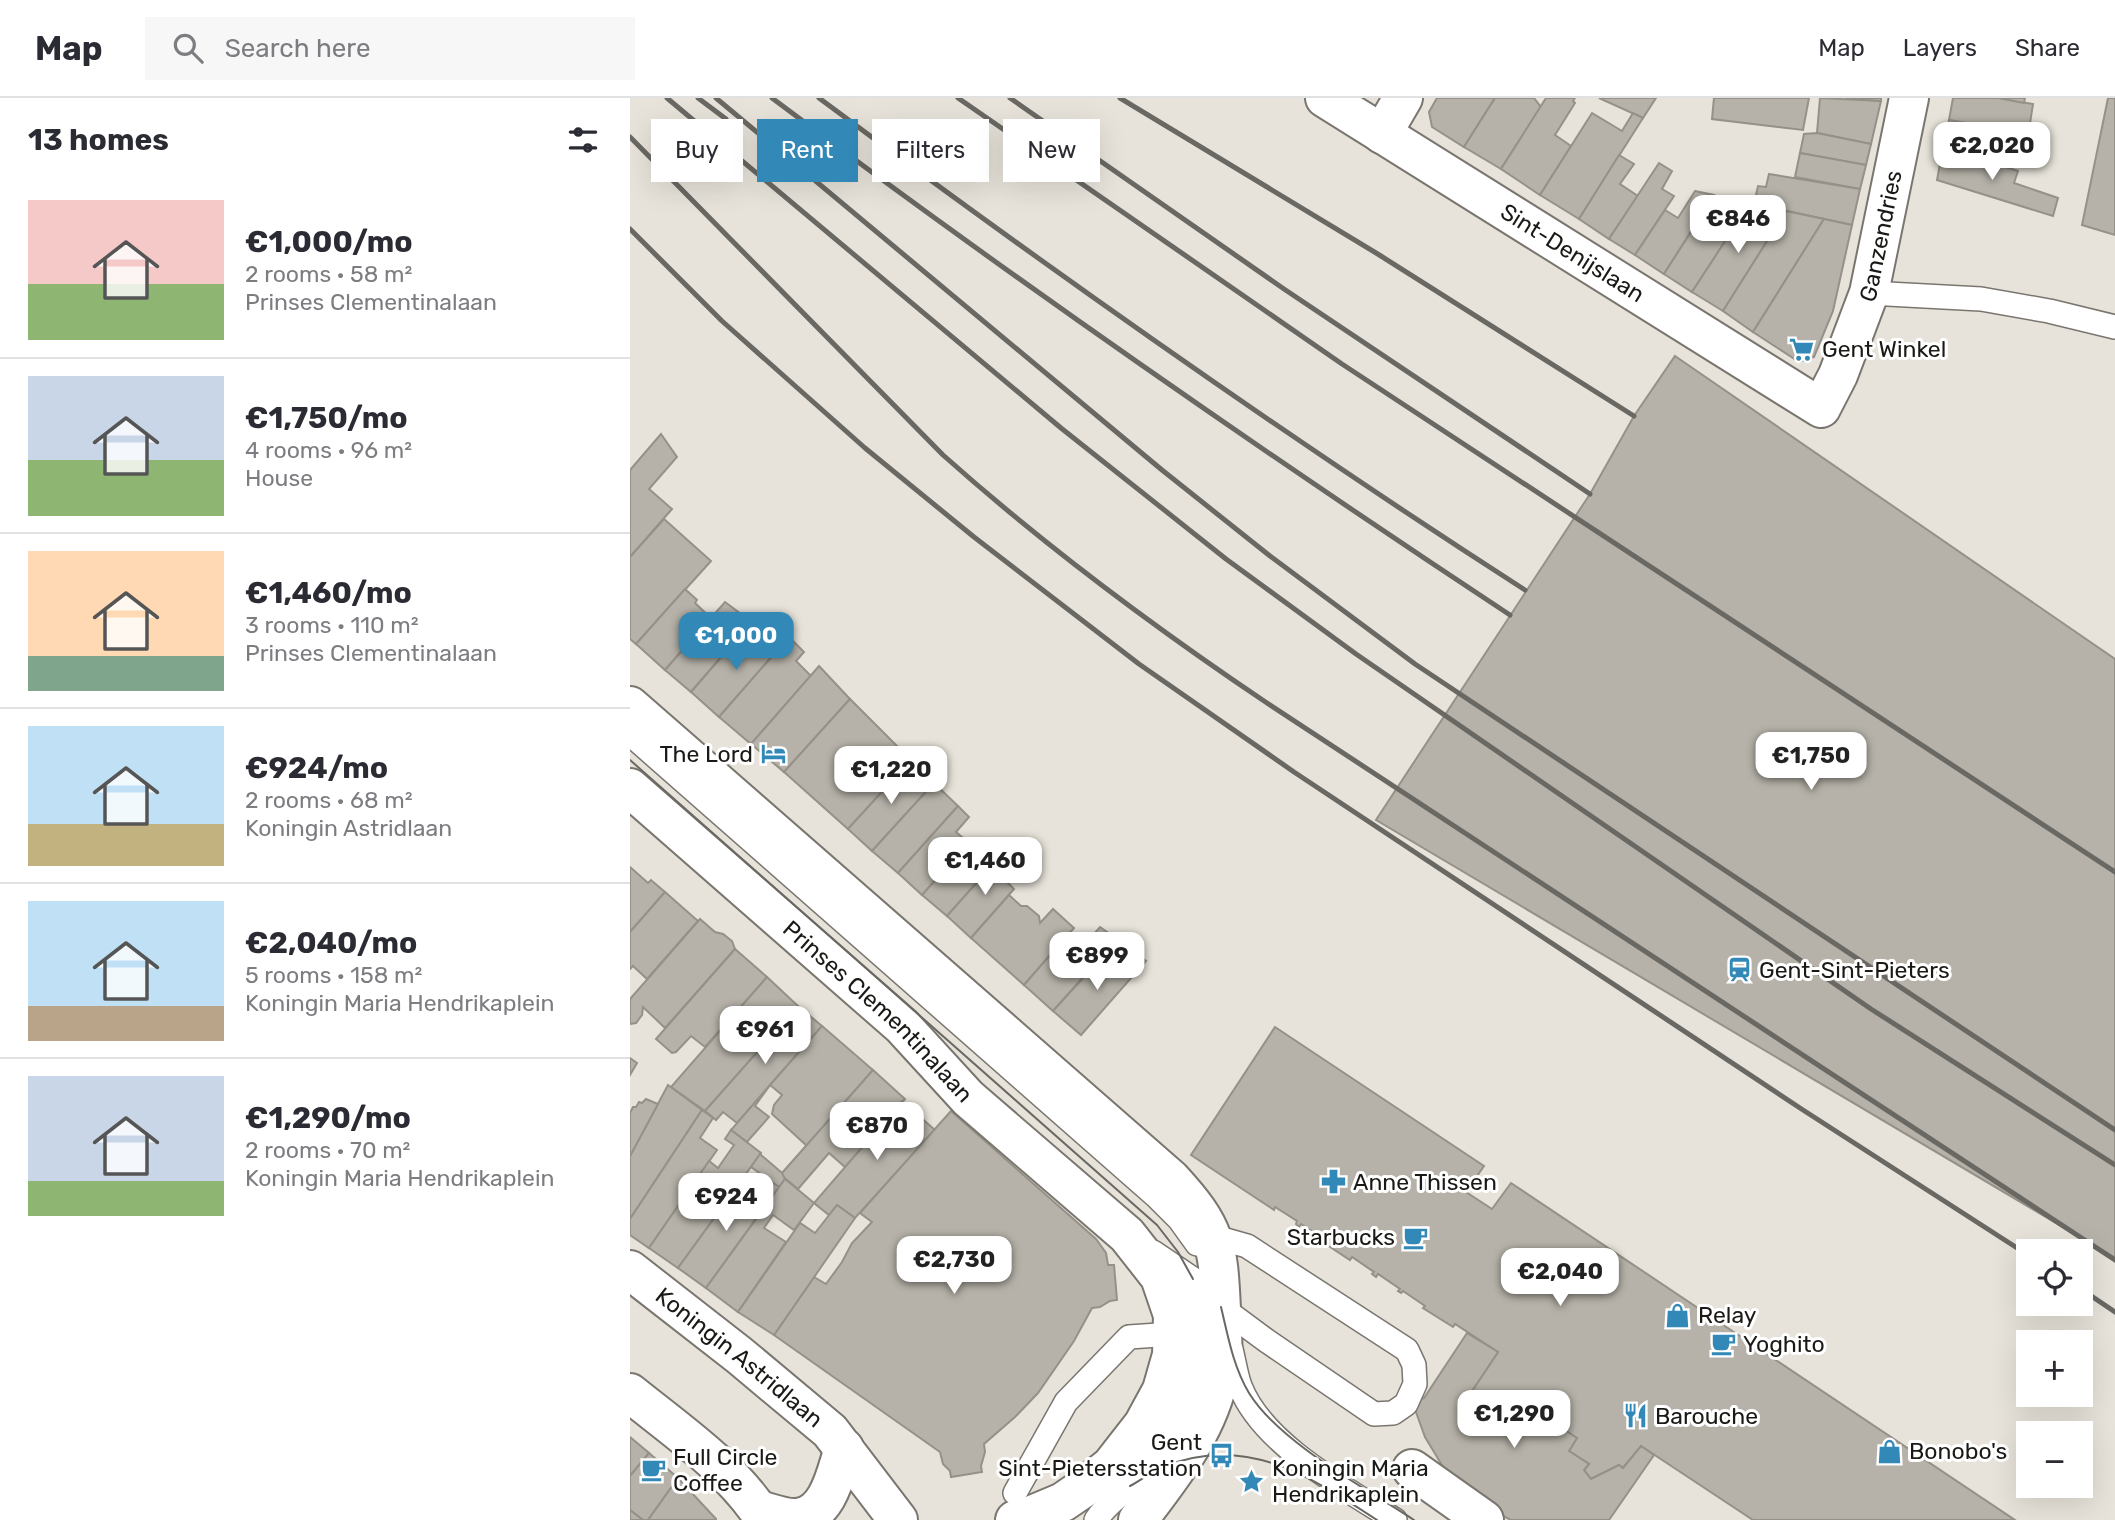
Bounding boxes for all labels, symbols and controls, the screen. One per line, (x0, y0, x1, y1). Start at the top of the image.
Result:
search box (145, 17, 635, 80)
text: Map (35, 29, 103, 68)
icon: search (169, 29, 207, 67)
text: Search here (225, 33, 370, 64)
text: Map (1818, 34, 1865, 62)
text: Layers (1903, 34, 1977, 62)
text: Share (2015, 34, 2080, 62)
chip: Buy (651, 119, 743, 182)
chip: Rent (757, 119, 858, 182)
chip: Filters (872, 119, 989, 182)
chip: New (1003, 119, 1100, 182)
icon: filters (564, 121, 602, 159)
text: 13 homes (28, 122, 169, 158)
pin: €2,020 (1935, 122, 2049, 182)
text: €2,020 (1949, 131, 2035, 159)
street label: Ganzendries (1853, 168, 1908, 306)
pin: €846 (1697, 195, 1779, 255)
street label: Sint-Denijslaan (1496, 197, 1650, 308)
text: €846 (1706, 204, 1770, 232)
text: €1,000/mo (245, 224, 413, 260)
icon: home (84, 228, 168, 312)
text: 2 rooms · 58 m² (245, 260, 412, 288)
text: Prinses Clementinalaan (245, 288, 497, 316)
supermarket icon: Gent Winkel (1788, 335, 1816, 363)
place label: Gent Winkel (1822, 335, 1946, 363)
text: €1,750/mo (245, 400, 408, 436)
icon: home (84, 404, 168, 488)
text: 4 rooms · 96 m² (245, 436, 412, 464)
text: House (245, 464, 313, 492)
text: €1,460/mo (245, 575, 412, 611)
icon: home (84, 579, 168, 663)
text: 3 rooms · 110 m² (245, 611, 419, 639)
pin: €1,000 (679, 612, 793, 672)
text: €1,000 (695, 621, 777, 649)
text: Prinses Clementinalaan (245, 639, 497, 667)
pin: €1,750 (1754, 732, 1868, 792)
place label: The Lord (660, 740, 753, 768)
hotel icon: The Lord (759, 740, 787, 768)
text: €1,750 (1772, 741, 1850, 769)
pin: €1,220 (834, 746, 948, 806)
text: €924/mo (245, 750, 388, 786)
icon: home (84, 754, 168, 838)
text: €1,220 (850, 755, 932, 783)
text: 2 rooms · 68 m² (245, 786, 413, 814)
text: Koningin Astridlaan (245, 814, 452, 842)
pin: €1,460 (928, 838, 1042, 897)
text: €1,460 (944, 846, 1026, 874)
street label: Prinses Clementinalaan (777, 914, 979, 1108)
text: €2,040/mo (245, 925, 417, 961)
icon: home (84, 929, 168, 1013)
pin: €899 (1056, 932, 1138, 992)
text: €899 (1065, 941, 1129, 969)
station icon: Gent-Sint-Pieters (1725, 956, 1753, 984)
place label: Gent-Sint-Pieters (1759, 956, 1950, 984)
text: 5 rooms · 158 m² (245, 961, 422, 989)
text: Koningin Maria Hendrikaplein (245, 989, 555, 1017)
pin: €961 (724, 1006, 806, 1066)
text: €961 (736, 1015, 794, 1043)
text: €1,290/mo (245, 1100, 411, 1136)
pin: €870 (836, 1102, 918, 1162)
icon: home (84, 1104, 168, 1188)
text: €870 (846, 1111, 908, 1139)
text: 2 rooms · 70 m² (245, 1136, 410, 1164)
text: Koningin Maria Hendrikaplein (245, 1164, 555, 1192)
pharmacy icon: Anne Thissen (1319, 1168, 1347, 1196)
place label: Anne Thissen (1353, 1168, 1497, 1196)
pin: €924 (685, 1174, 767, 1233)
text: €924 (694, 1182, 758, 1210)
place label: Starbucks (1287, 1223, 1395, 1251)
cafe icon: Starbucks (1401, 1223, 1429, 1251)
pin: €2,730 (897, 1236, 1011, 1296)
map controls (2016, 1239, 2093, 1498)
button: locate (2016, 1239, 2093, 1316)
text: €2,730 (913, 1245, 995, 1273)
pin: €2,040 (1503, 1248, 1617, 1308)
text: €2,040 (1517, 1257, 1603, 1285)
street label: Koningin Astridlaan (650, 1281, 829, 1433)
shop icon: Relay (1664, 1301, 1692, 1329)
place label: Relay (1698, 1301, 1757, 1329)
cafe icon: Yoghito (1709, 1330, 1737, 1358)
place label: Yoghito (1743, 1330, 1825, 1358)
button: + (2016, 1330, 2093, 1407)
pin: €1,290 (1457, 1390, 1571, 1450)
text: €1,290 (1473, 1399, 1555, 1427)
restaurant icon: Barouche (1621, 1402, 1649, 1430)
place label: Barouche (1655, 1402, 1758, 1430)
button: − (2016, 1421, 2093, 1498)
place label: Gent Sint-Pietersstation (998, 1428, 1202, 1482)
shop icon: Bonobo's (1875, 1437, 1903, 1465)
place label: Bonobo's (1909, 1437, 2007, 1465)
bus stop icon: Gent Sint-Pietersstation (1208, 1441, 1236, 1469)
place label: Full Circle Coffee (673, 1443, 777, 1497)
place label: Koningin Maria Hendrikaplein (1272, 1454, 1429, 1508)
cafe icon: Full Circle Coffee (639, 1456, 667, 1484)
place icon: Koningin Maria Hendrikaplein (1238, 1467, 1266, 1495)

